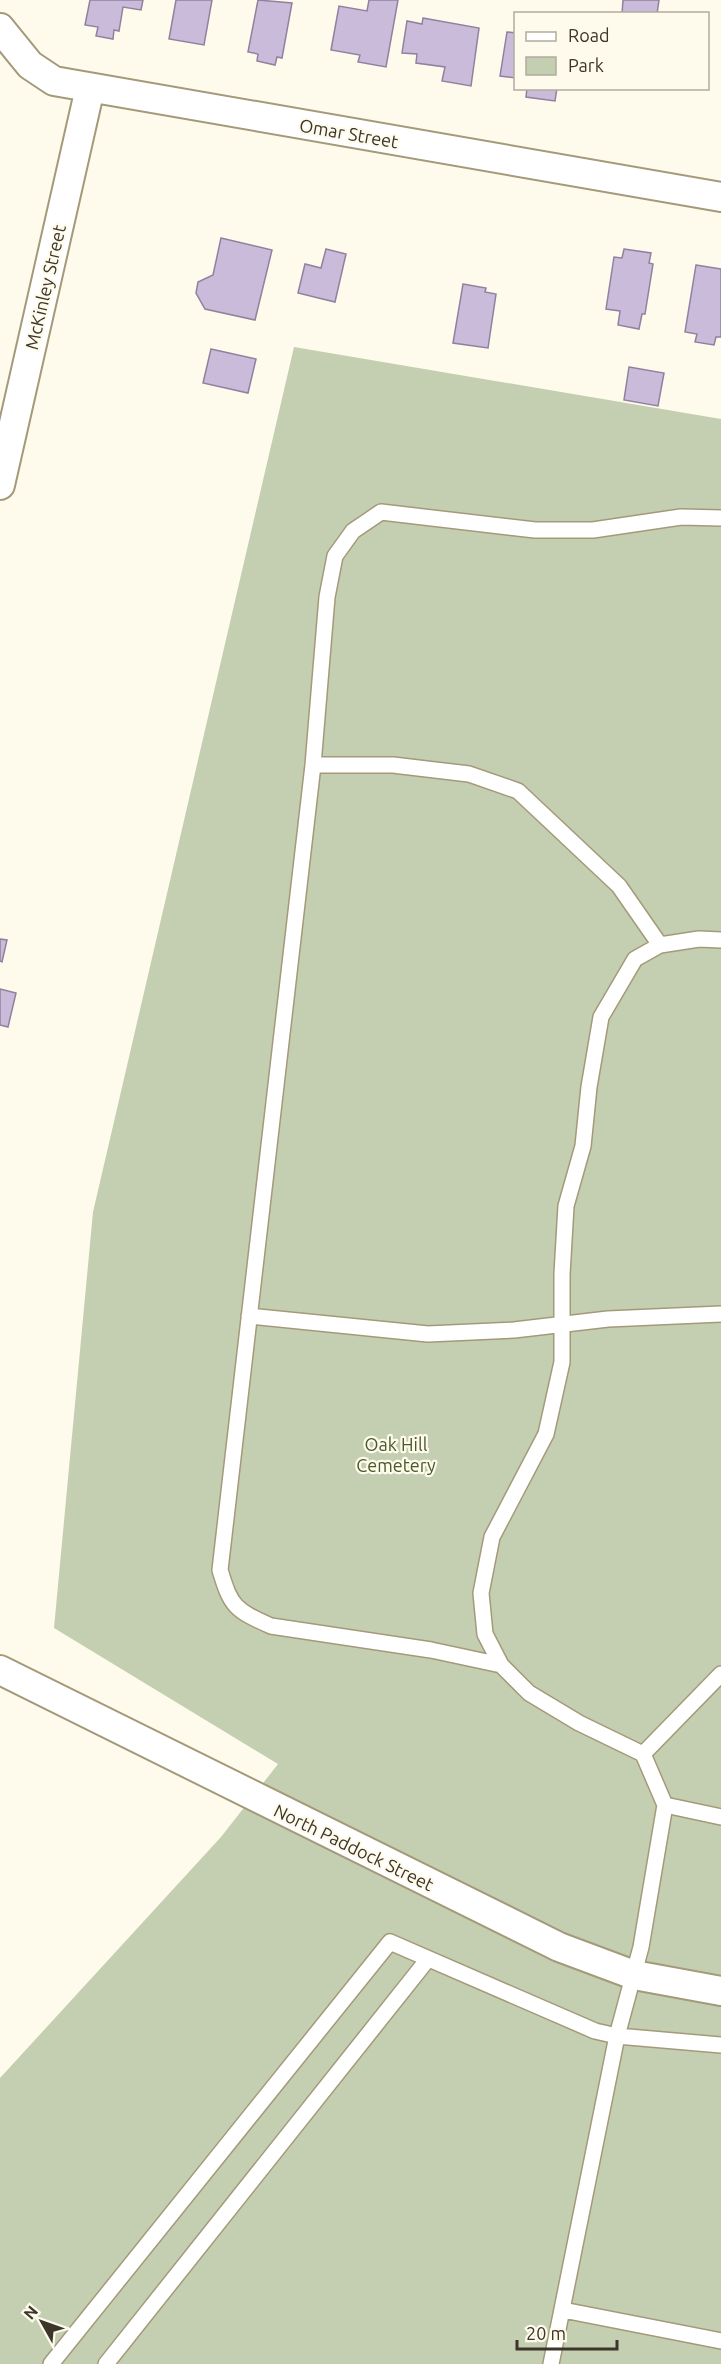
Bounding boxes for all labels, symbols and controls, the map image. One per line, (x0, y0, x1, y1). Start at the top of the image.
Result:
legend (514, 12, 709, 90)
text: Road (568, 25, 610, 45)
text: Park (568, 55, 604, 75)
street label: Omar Street (298, 114, 400, 152)
street label: McKinley Street (21, 223, 69, 351)
park label: Oak Hill Cemetery (356, 1434, 436, 1475)
street label: North Paddock Street (271, 1800, 437, 1894)
north arrow (12, 2292, 72, 2352)
text: N (20, 2302, 41, 2323)
scale bar (517, 2313, 618, 2351)
text: 20 m (526, 2323, 566, 2343)

